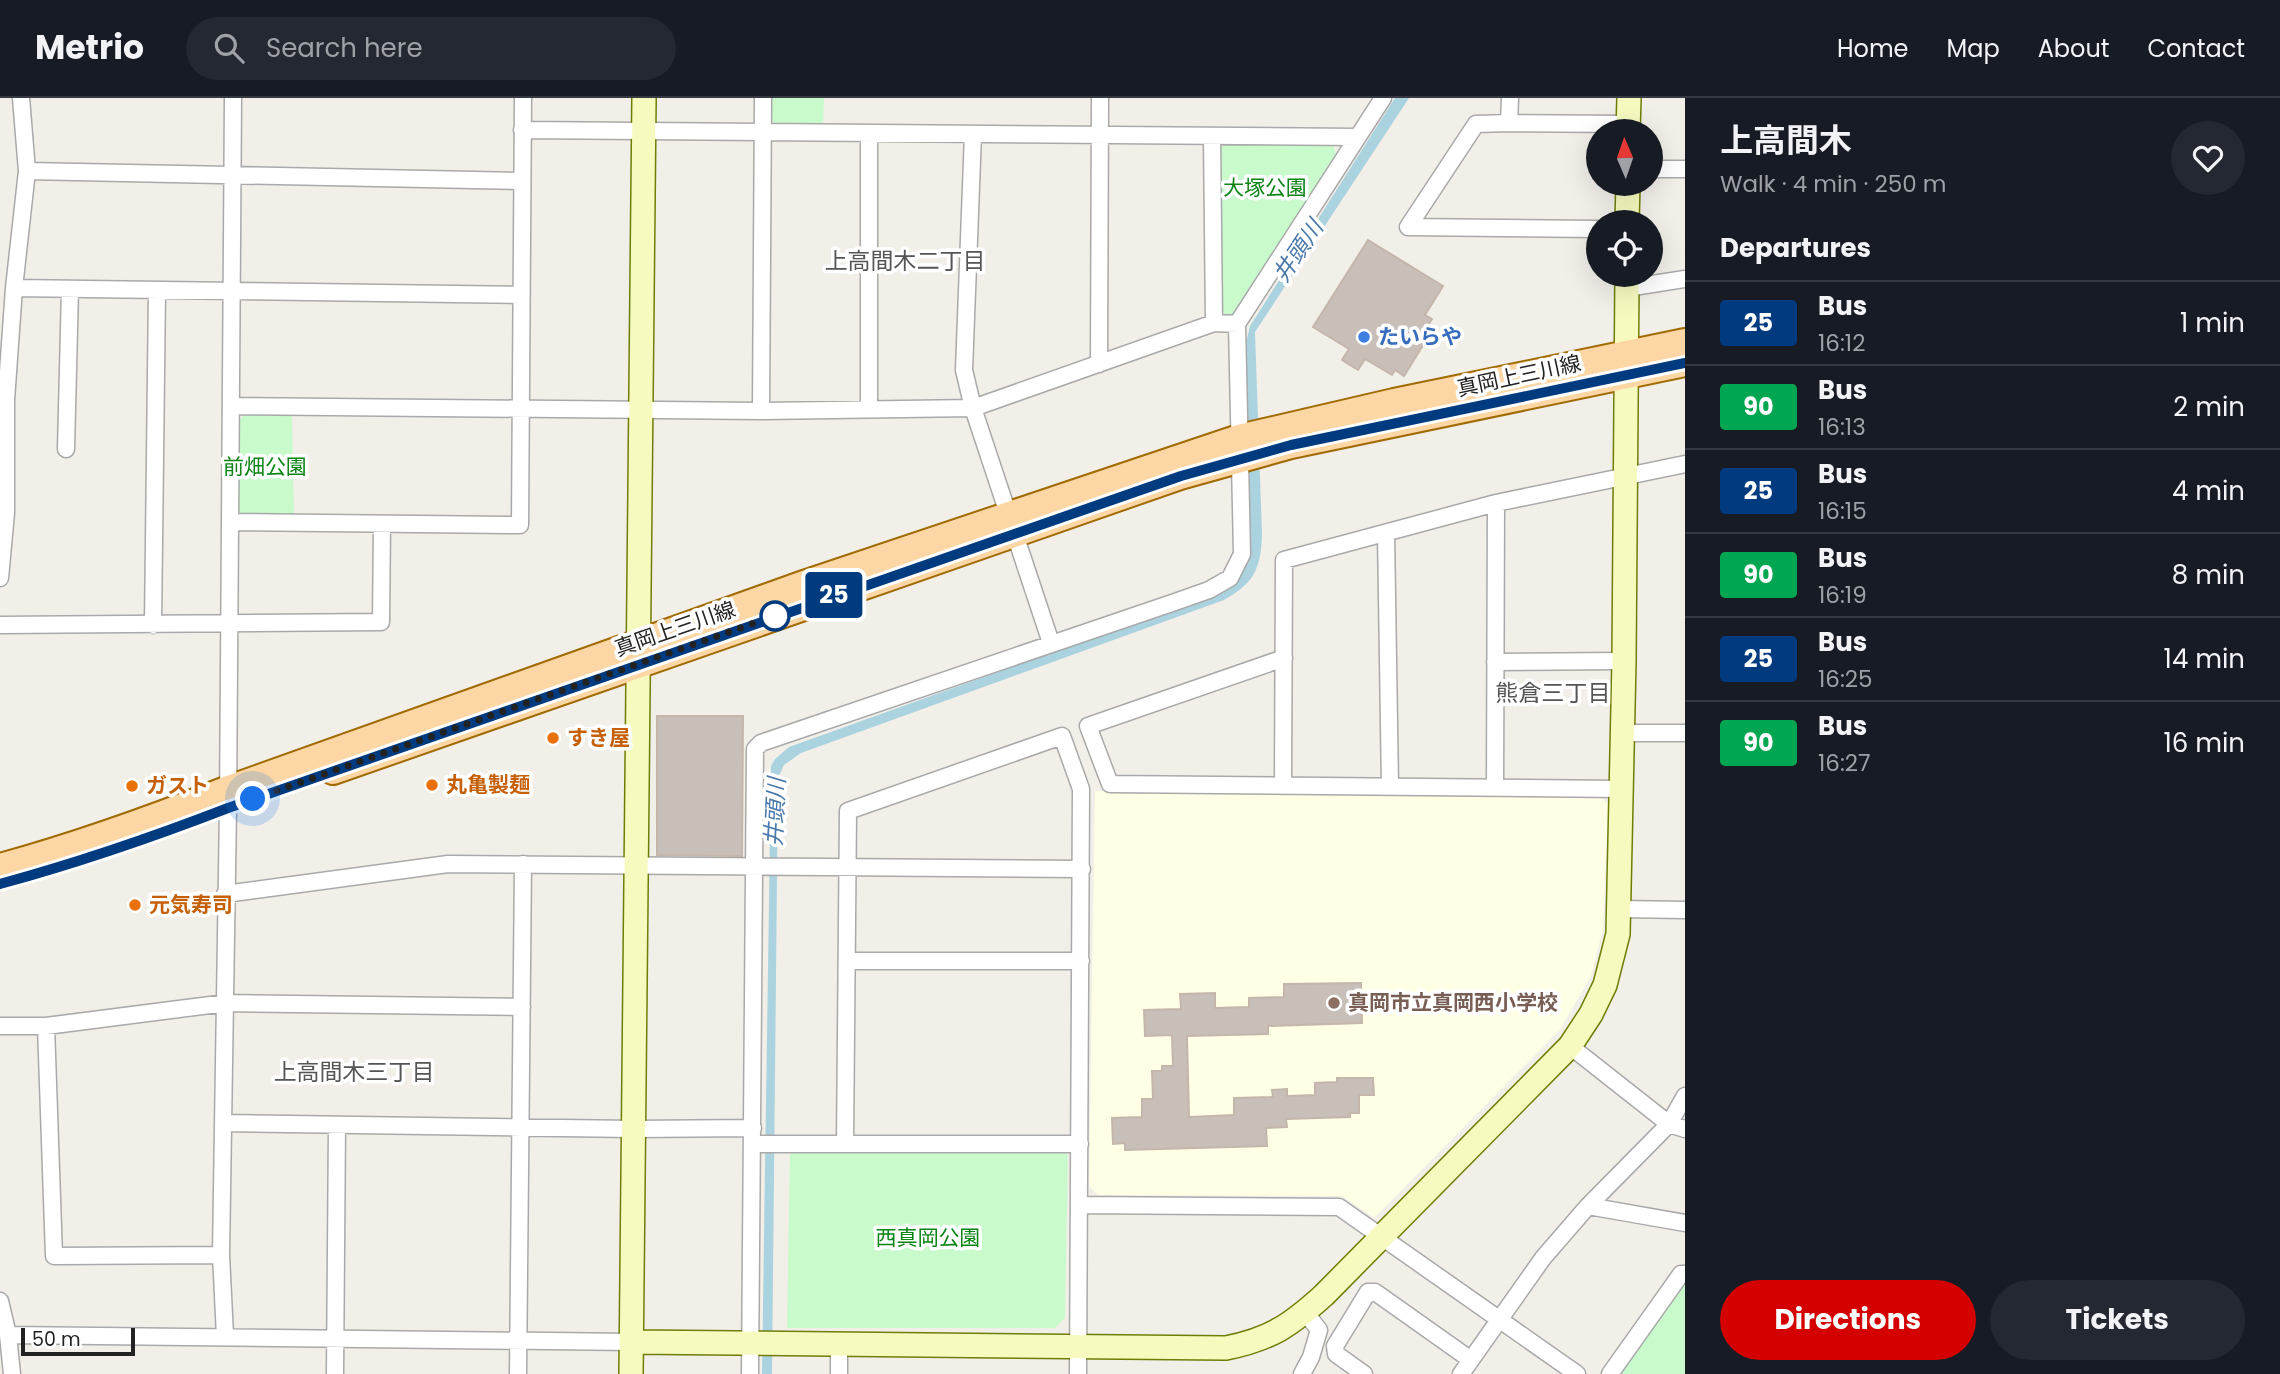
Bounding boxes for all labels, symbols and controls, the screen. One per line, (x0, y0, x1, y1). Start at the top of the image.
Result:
search box (186, 17, 676, 80)
text: Metrio (35, 24, 144, 71)
icon: search (210, 29, 248, 67)
text: Search here (266, 30, 423, 66)
text: Home (1837, 32, 1909, 65)
text: Map (1947, 32, 2000, 65)
text: About (2038, 32, 2109, 65)
text: Contact (2147, 32, 2245, 65)
text: 上高間木 (1720, 117, 1852, 164)
north arrow (1586, 119, 1662, 196)
map controls (1586, 119, 1663, 287)
button: heart (2171, 121, 2245, 195)
text: Walk · 4 min · 250 m (1720, 168, 1946, 200)
park label: 大塚公園 (1223, 173, 1307, 202)
button: locate (1586, 210, 1663, 287)
water label: 井頭川 (1265, 211, 1332, 289)
text: Departures (1720, 230, 1871, 266)
district label: 上高間木二丁目 (825, 245, 986, 277)
text: Bus (1818, 288, 1867, 324)
text: 1 min (2180, 305, 2245, 341)
text: 25 (1744, 306, 1773, 339)
place label: たいらや (1378, 322, 1462, 351)
text: 16:12 (1818, 327, 1865, 359)
marker: たいらや (1356, 329, 1372, 345)
street label: 真岡上三川線 (1454, 348, 1584, 403)
text: Bus (1818, 372, 1867, 408)
text: 2 min (2173, 389, 2245, 425)
text: 90 (1743, 390, 1774, 423)
text: 16:13 (1818, 411, 1866, 443)
park label: 前畑公園 (223, 452, 307, 481)
text: Bus (1818, 456, 1867, 492)
text: 4 min (2172, 473, 2245, 509)
text: 25 (1744, 474, 1773, 507)
text: 16:15 (1818, 495, 1867, 527)
text: Bus (1818, 540, 1867, 576)
text: 8 min (2172, 557, 2245, 593)
text: 90 (1743, 558, 1774, 591)
line badge: 25 (802, 572, 866, 618)
text: 25 (819, 578, 849, 611)
text: 16:19 (1818, 579, 1867, 611)
street label: 真岡上三川線 (611, 594, 739, 663)
unlabelled marker (760, 601, 790, 631)
text: Bus (1818, 624, 1867, 660)
text: 14 min (2164, 641, 2245, 677)
text: 25 (1744, 642, 1773, 675)
text: 16:25 (1818, 663, 1873, 695)
district label: 熊倉三丁目 (1496, 677, 1611, 709)
text: Bus (1818, 708, 1867, 744)
place label: すき屋 (567, 723, 630, 752)
text: 16 min (2163, 725, 2245, 761)
text: 90 (1743, 726, 1774, 759)
marker: すき屋 (545, 730, 561, 746)
text: 16:27 (1818, 747, 1871, 779)
place label: 丸亀製麺 (446, 770, 530, 799)
place label: ガスト (146, 771, 209, 800)
water label: 井頭川 (757, 774, 793, 847)
marker: 丸亀製麺 (424, 777, 440, 793)
marker: ガスト (124, 778, 140, 794)
your location (235, 781, 270, 816)
place label: 元気寿司 (149, 890, 233, 919)
marker: 元気寿司 (127, 897, 143, 913)
place label: 真岡市立真岡西小学校 (1348, 988, 1558, 1017)
marker: 真岡市立真岡西小学校 (1326, 995, 1342, 1011)
district label: 上高間木三丁目 (274, 1056, 435, 1088)
park label: 西真岡公園 (876, 1223, 981, 1252)
button: Directions (1720, 1280, 1976, 1360)
button: Tickets (1990, 1280, 2245, 1360)
scale bar (21, 1325, 135, 1357)
text: 50 m (32, 1326, 81, 1353)

